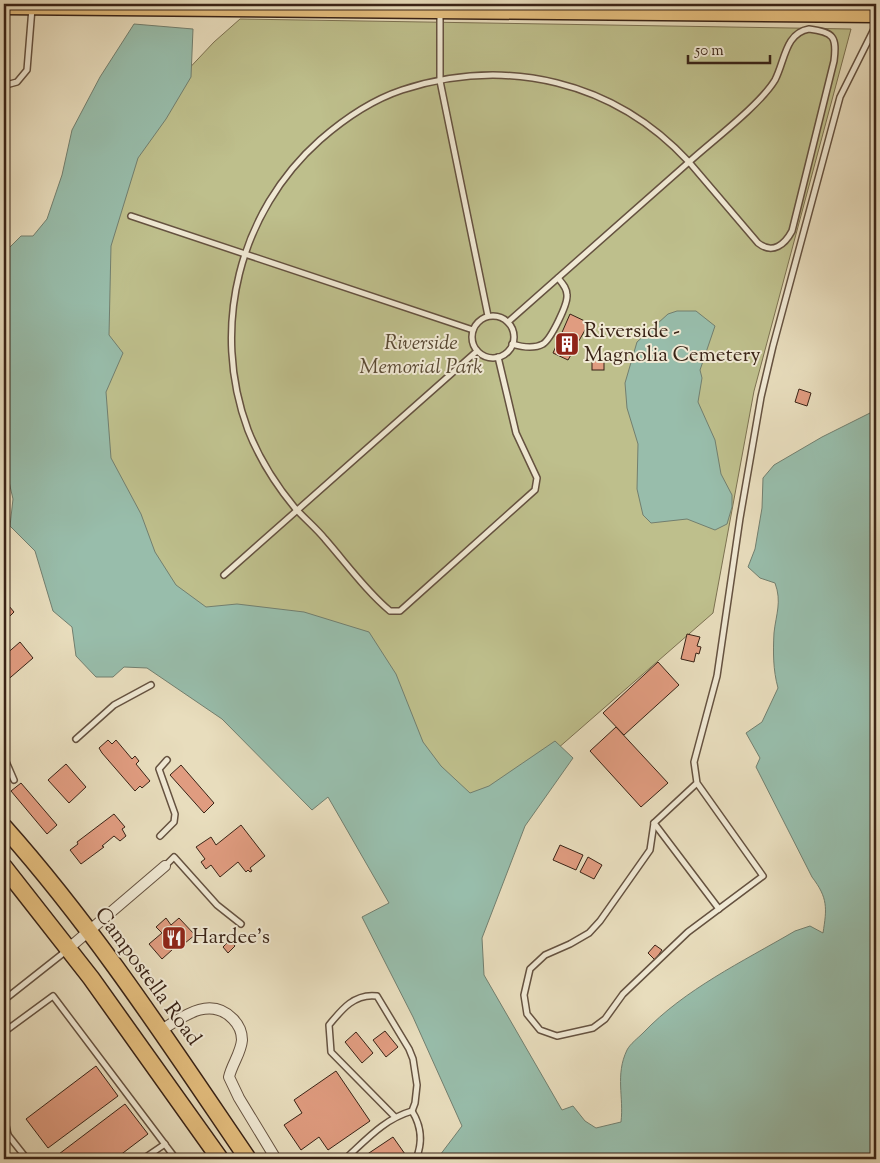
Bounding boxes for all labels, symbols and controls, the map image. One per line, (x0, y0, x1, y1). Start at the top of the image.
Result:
scale bar (688, 32, 770, 64)
text: 50 m (694, 41, 724, 62)
place label: Riverside - Magnolia Cemetery (584, 317, 761, 371)
park label: Riverside Memorial Park (359, 329, 483, 383)
building icon: Riverside - Magnolia Cemetery (554, 331, 580, 357)
street label: Campostella Road (86, 902, 208, 1053)
place label: Hardee's (192, 923, 270, 953)
restaurant icon: Hardee's (161, 925, 187, 951)

